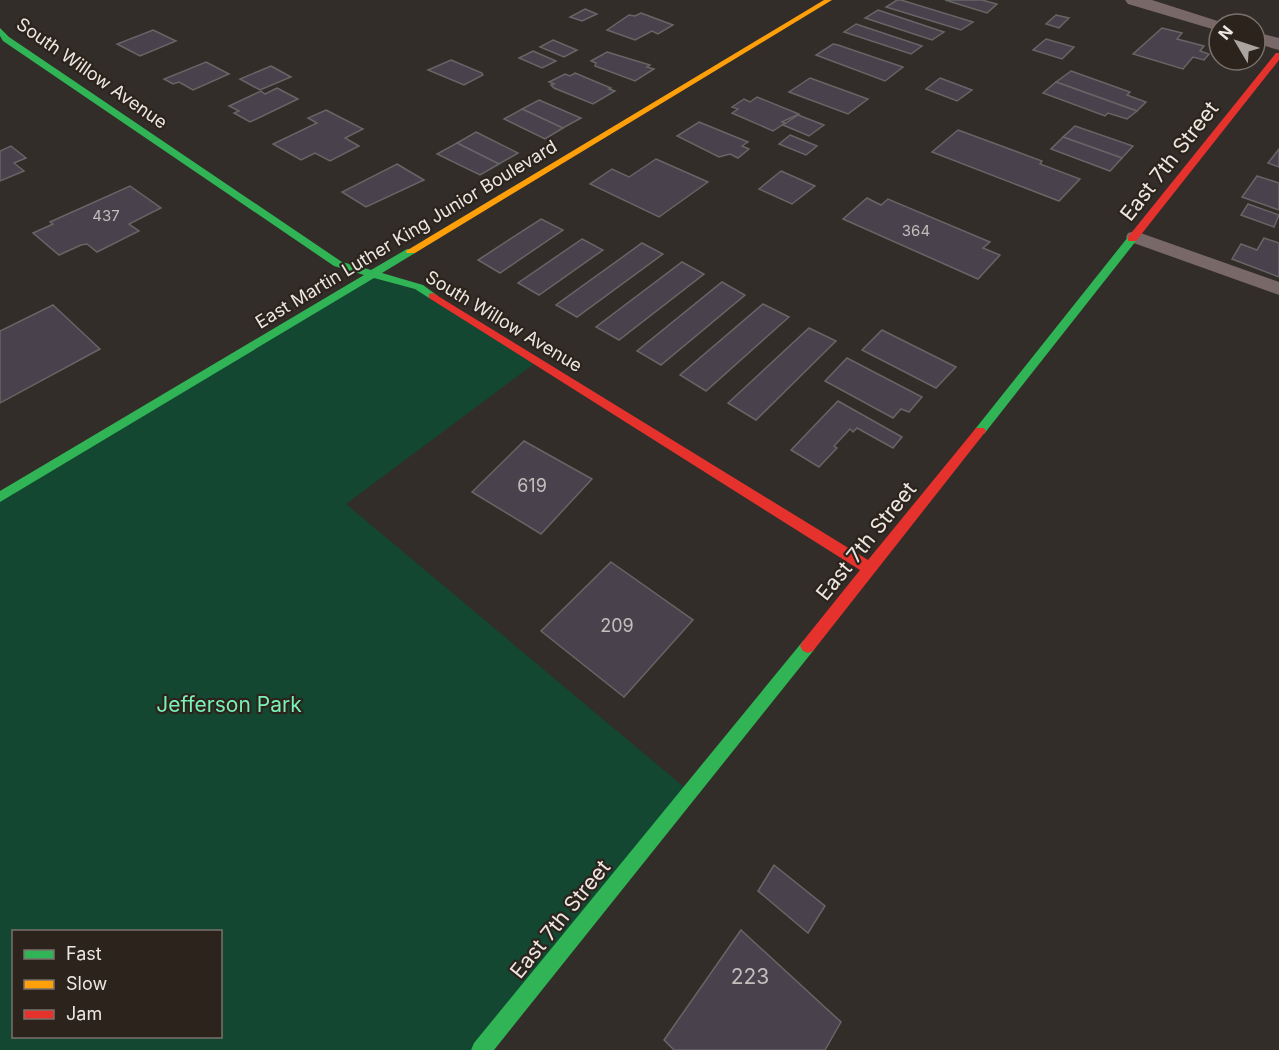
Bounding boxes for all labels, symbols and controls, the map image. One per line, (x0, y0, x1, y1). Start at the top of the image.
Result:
north arrow (1207, 12, 1267, 72)
street label: South Willow Avenue (13, 13, 171, 133)
text: N (1214, 22, 1237, 44)
street label: East 7th Street (1115, 96, 1223, 226)
street label: East Martin Luther King Junior Boulevard (252, 135, 560, 333)
house number: 437 (92, 206, 120, 225)
house number: 364 (902, 221, 930, 240)
street label: South Willow Avenue (422, 266, 586, 376)
house number: 619 (517, 475, 547, 496)
street label: East 7th Street (811, 477, 921, 605)
house number: 209 (600, 615, 634, 636)
park label: Jefferson Park (156, 692, 302, 717)
street label: East 7th Street (505, 855, 615, 983)
legend (12, 930, 222, 1038)
text: Fast (66, 943, 102, 964)
house number: 223 (731, 964, 769, 989)
text: Slow (66, 973, 107, 994)
text: Jam (66, 1003, 102, 1024)

